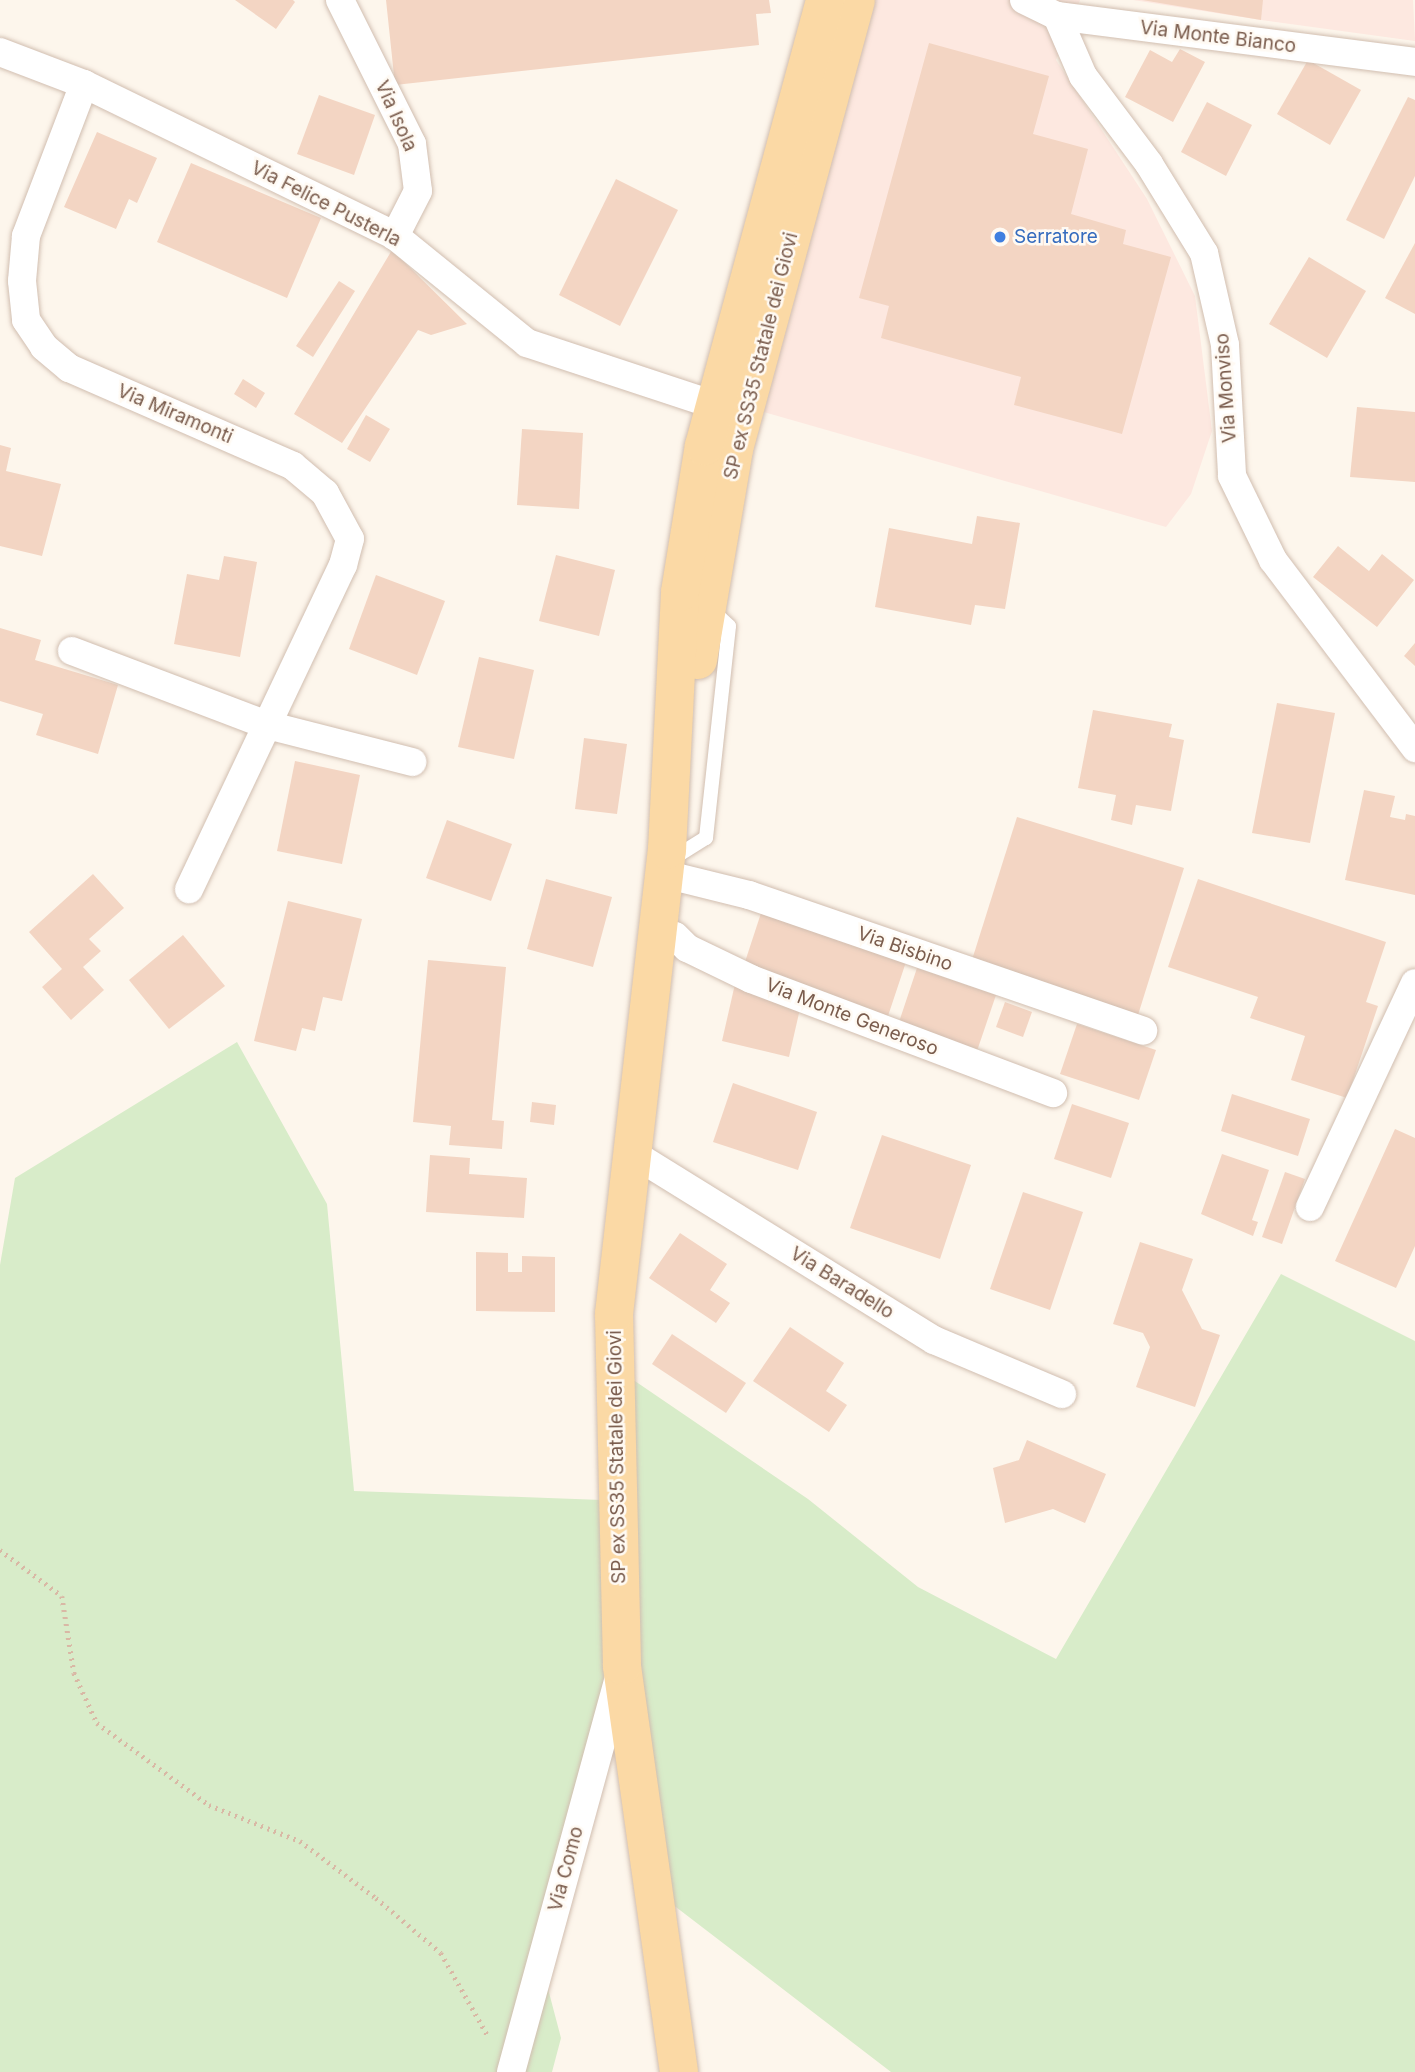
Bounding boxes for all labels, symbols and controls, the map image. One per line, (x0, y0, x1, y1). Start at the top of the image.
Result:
street label: Via Monte Bianco (1139, 16, 1297, 58)
street label: Via Isola (370, 77, 422, 155)
street label: Via Felice Pusterla (247, 156, 405, 252)
place label: Serratore (1014, 226, 1098, 248)
marker: Serratore (992, 229, 1008, 245)
street label: SP ex SS35 Statale dei Giovi (719, 230, 803, 482)
street label: Via Monviso (1211, 332, 1241, 444)
street label: Via Miramonti (114, 379, 236, 449)
street label: Via Bisbino (854, 922, 956, 976)
street label: Via Monte Generoso (762, 974, 942, 1060)
street label: Via Baradello (786, 1242, 898, 1324)
street label: SP ex SS35 Statale dei Giovi (603, 1330, 631, 1584)
street label: Via Como (544, 1824, 588, 1914)

